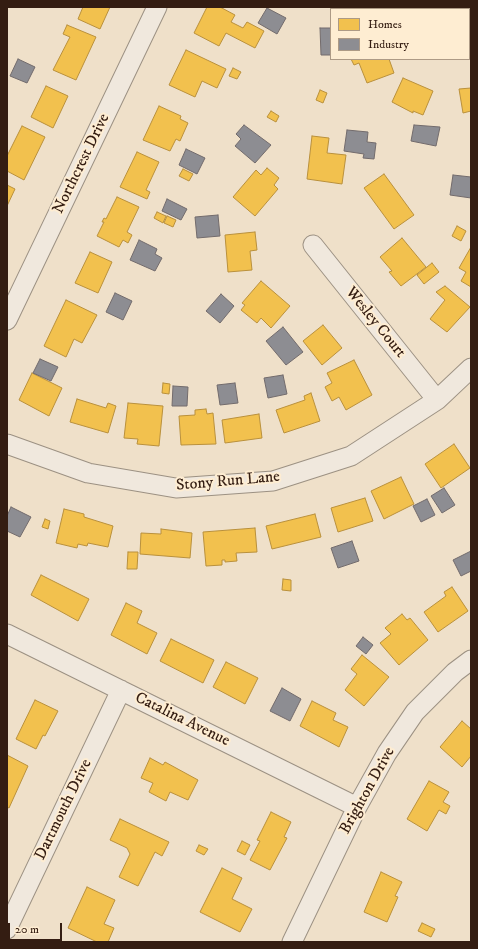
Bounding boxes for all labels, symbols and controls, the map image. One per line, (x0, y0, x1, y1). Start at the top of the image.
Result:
legend (330, 8, 470, 60)
text: Homes (368, 17, 402, 32)
text: Industry (368, 37, 409, 52)
street label: Northcrest Drive (49, 111, 115, 217)
street label: Wesley Court (341, 284, 409, 362)
street label: Stony Run Lane (175, 468, 281, 496)
street label: Catalina Avenue (132, 689, 232, 751)
street label: Brighton Drive (336, 744, 400, 838)
street label: Dartmouth Drive (31, 756, 97, 864)
scale bar (10, 915, 64, 941)
text: 20 m (15, 922, 39, 937)

